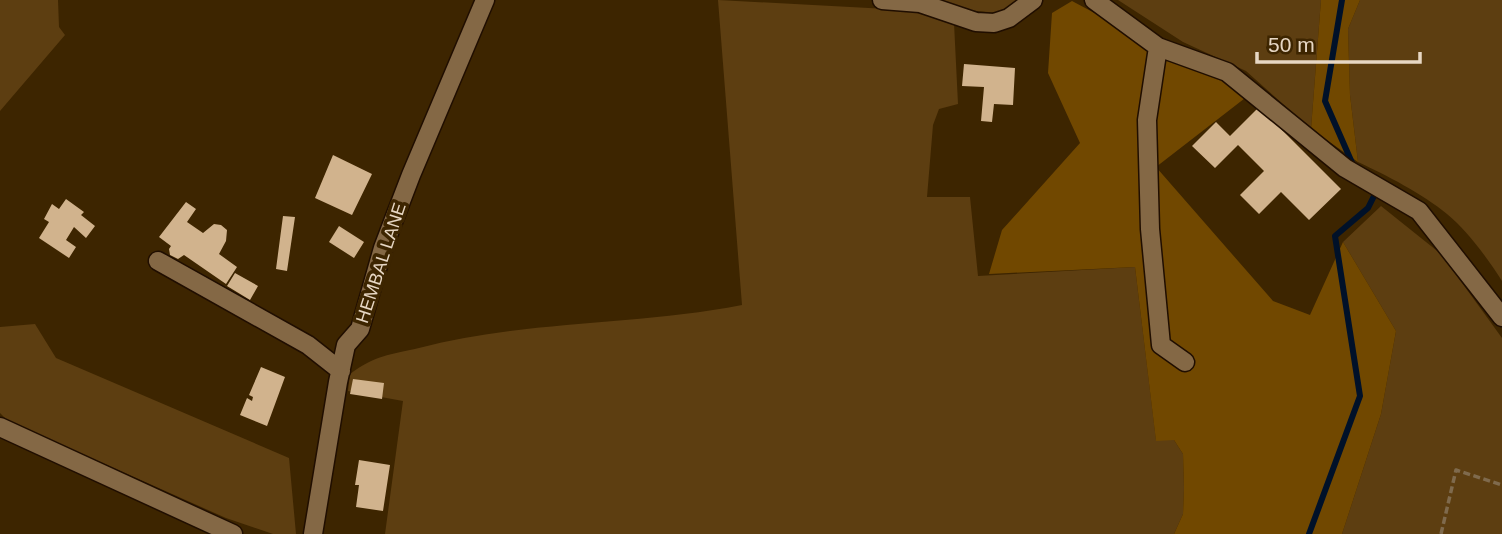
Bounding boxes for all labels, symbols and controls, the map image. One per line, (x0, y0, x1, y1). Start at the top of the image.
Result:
scale bar (1257, 21, 1420, 65)
text: 50 m (1268, 33, 1315, 56)
street label: HEMBAL LANE (352, 200, 410, 326)

